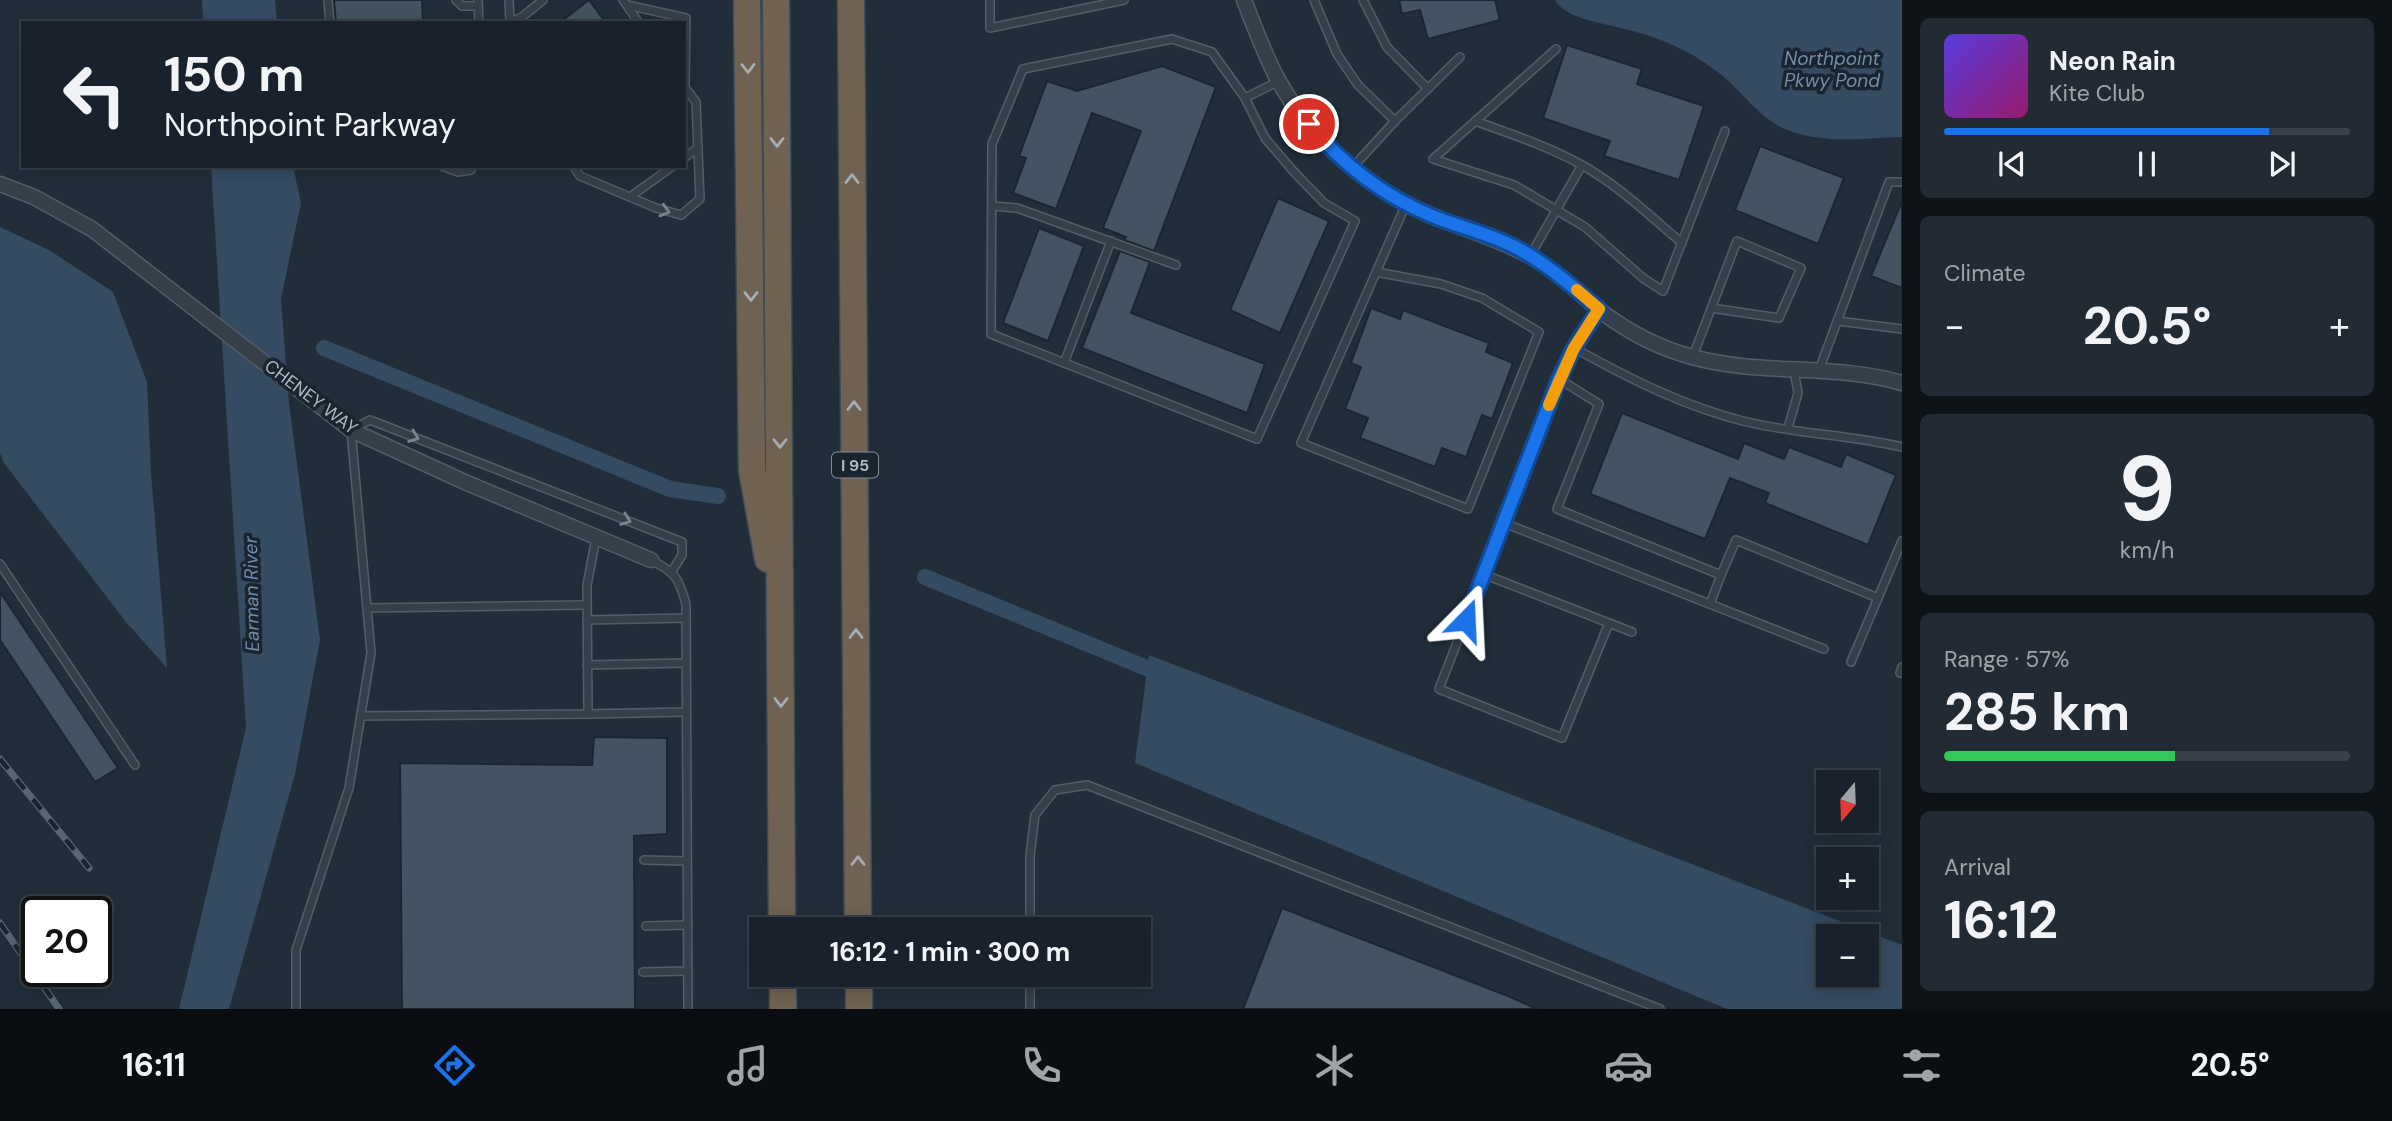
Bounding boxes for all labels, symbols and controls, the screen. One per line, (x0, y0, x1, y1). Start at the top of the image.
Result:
text: 150 m (164, 42, 304, 106)
text: Neon Rain (2049, 44, 2176, 78)
water label: Northpoint Pkwy Pond (1784, 46, 1881, 93)
icon: left (49, 49, 140, 140)
one-way arrow (740, 63, 756, 74)
text: Kite Club (2049, 78, 2145, 108)
pin (1279, 94, 1339, 154)
text: Northpoint Parkway (164, 104, 456, 146)
icon: arrive (1290, 105, 1328, 143)
one-way arrow (770, 136, 785, 147)
icon: previous (1993, 145, 2031, 183)
icon: pause (2128, 145, 2166, 183)
icon: next (2263, 145, 2301, 183)
one-way arrow (844, 173, 860, 183)
one-way arrow (659, 202, 671, 217)
text: Climate (1944, 258, 2026, 288)
one-way arrow (743, 291, 759, 301)
text: 20.5° (2083, 292, 2211, 360)
text: − (1944, 301, 1965, 351)
text: + (2329, 301, 2350, 351)
street label: CHENEY WAY (260, 354, 363, 440)
one-way arrow (846, 400, 862, 411)
one-way arrow (407, 429, 419, 443)
text: 9 (2118, 430, 2176, 548)
one-way arrow (772, 438, 788, 448)
road number: I 95 (832, 452, 878, 478)
one-way arrow (619, 512, 631, 526)
water label: Earman River (238, 535, 265, 652)
text: km/h (2120, 535, 2174, 565)
position arrow (1429, 583, 1503, 657)
one-way arrow (848, 628, 864, 638)
text: Range · 57% (1944, 644, 2069, 674)
text: 285 km (1944, 678, 2130, 746)
one-way arrow (773, 697, 789, 708)
north arrow (1816, 770, 1880, 833)
map controls (1816, 770, 1879, 987)
button: + (1816, 847, 1879, 910)
text: Arrival (1944, 852, 2011, 882)
one-way arrow (850, 855, 866, 866)
text: 16:12 (1944, 886, 2058, 954)
speed limit sign: 20 (21, 896, 112, 987)
button: − (1816, 924, 1879, 987)
text: 16:12 · 1 min · 300 m (830, 935, 1070, 969)
icon: directions (430, 1041, 479, 1090)
icon: music (723, 1041, 772, 1090)
icon: phone (1017, 1041, 1066, 1090)
icon: climate (1310, 1041, 1359, 1090)
icon: car (1604, 1041, 1653, 1090)
icon: filters (1897, 1041, 1946, 1090)
text: 16:11 (122, 1044, 186, 1086)
text: 20.5° (2191, 1044, 2270, 1086)

